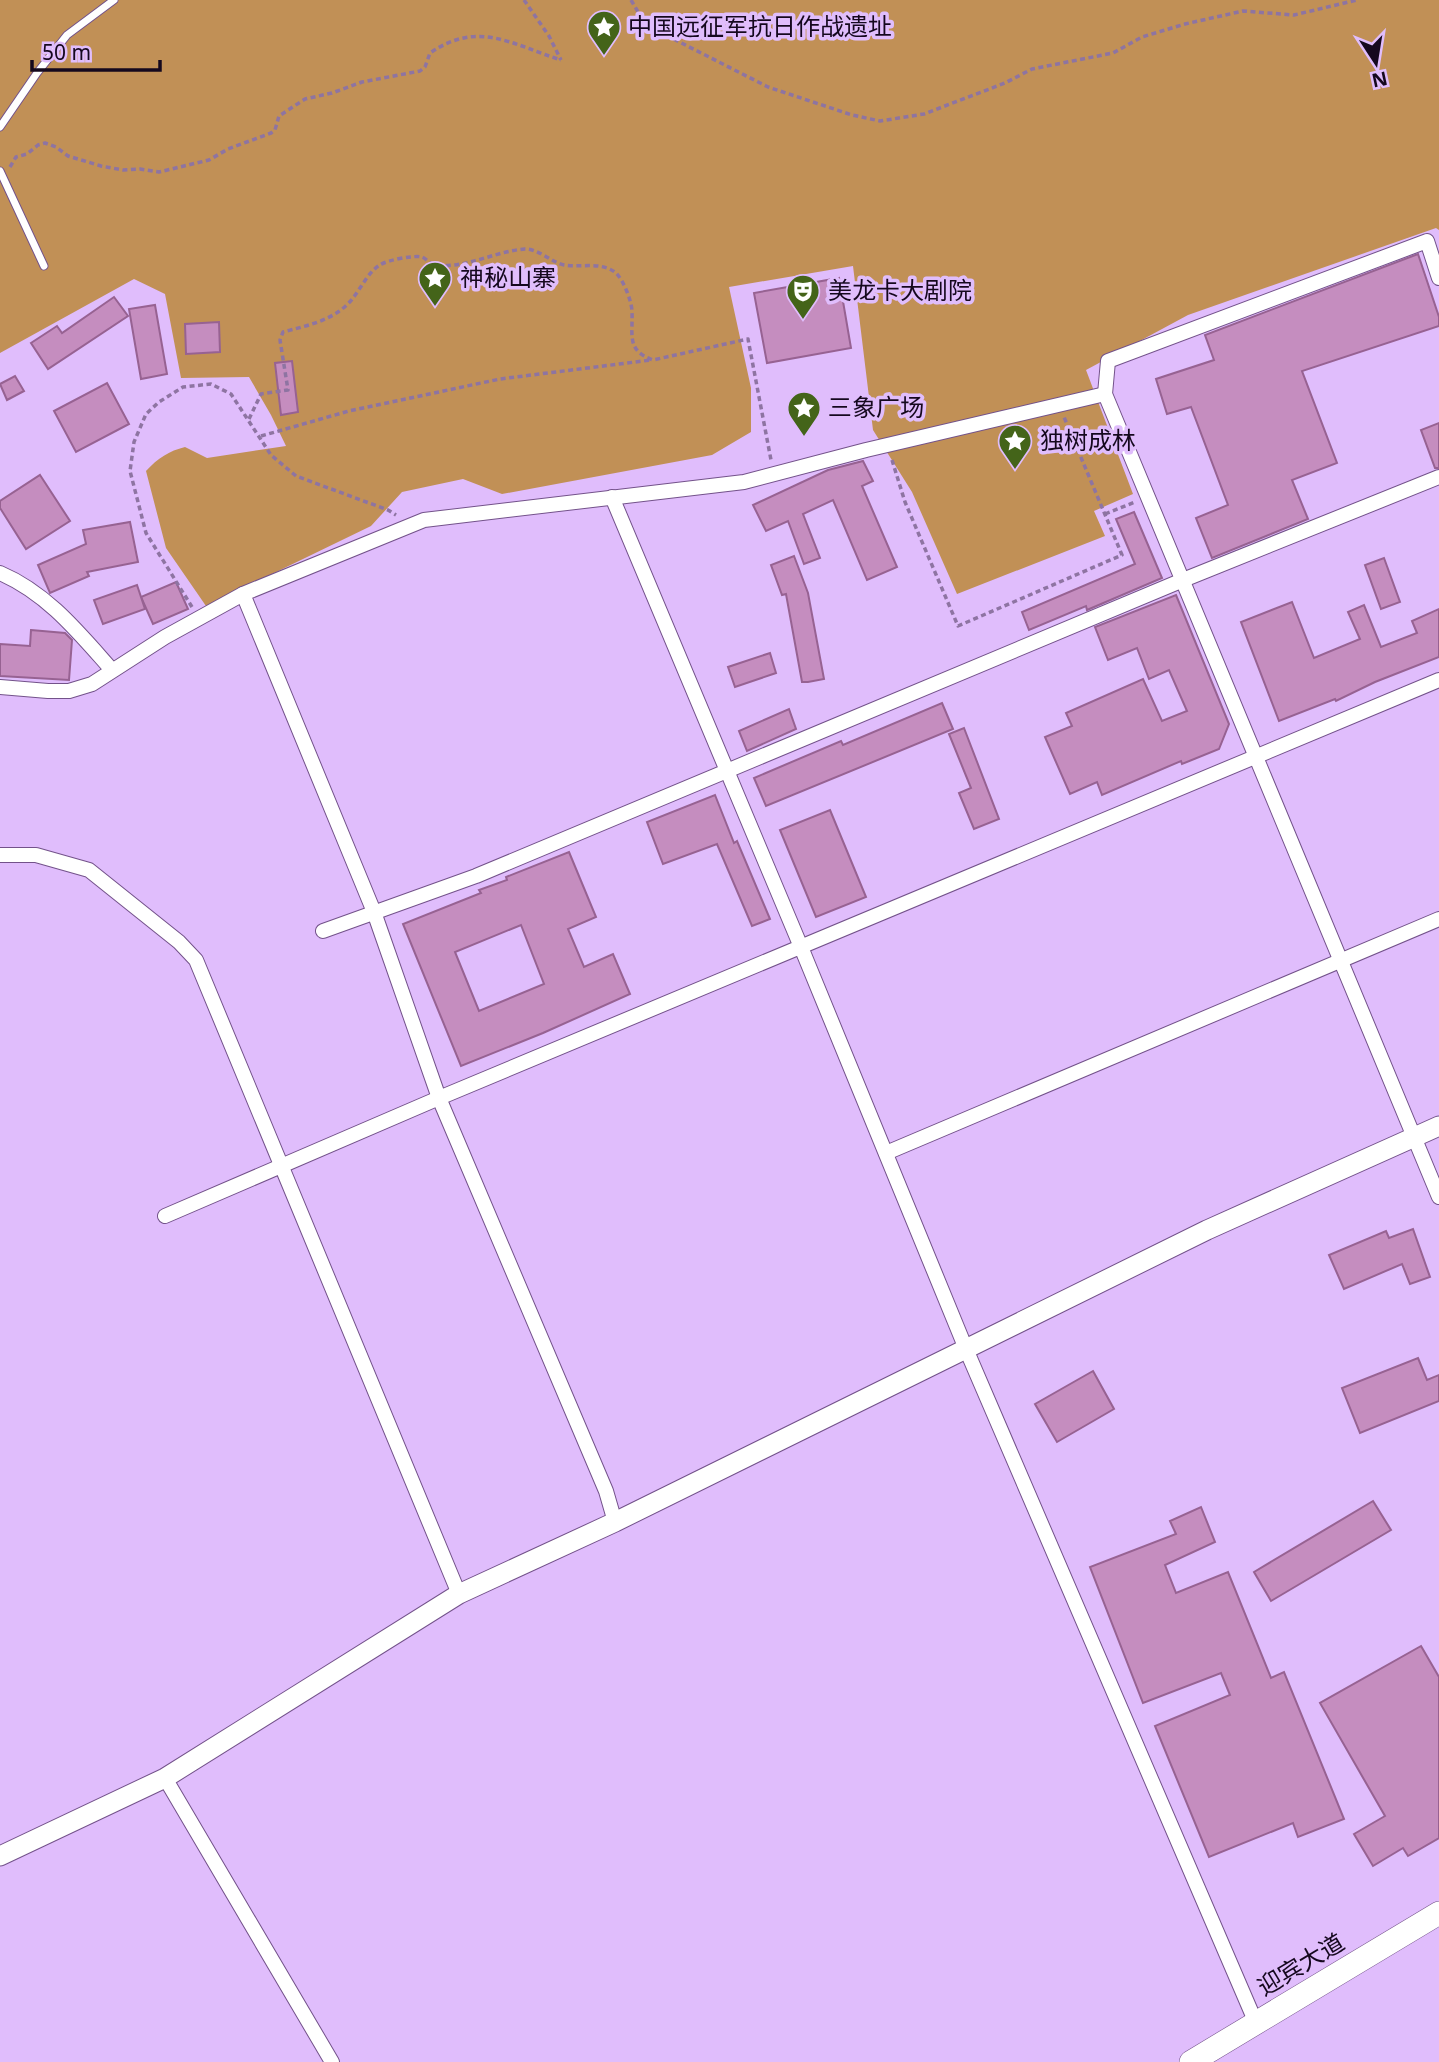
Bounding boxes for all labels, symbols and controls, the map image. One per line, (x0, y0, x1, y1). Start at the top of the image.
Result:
place icon: 中国远征军抗日作战遗址 (585, 8, 623, 57)
place label: 中国远征军抗日作战遗址 (628, 9, 892, 42)
scale bar (32, 28, 159, 72)
north arrow (1341, 28, 1411, 98)
text: 50 m (42, 38, 91, 66)
text: N (1369, 65, 1390, 94)
place icon: 神秘山寨 (416, 259, 454, 308)
place label: 神秘山寨 (460, 260, 556, 293)
theatre icon: 美龙卡大剧院 (784, 272, 822, 321)
place label: 美龙卡大剧院 (828, 273, 972, 306)
place icon: 三象广场 (785, 389, 823, 438)
place label: 三象广场 (828, 390, 924, 423)
place icon: 独树成林 (996, 422, 1034, 471)
place label: 独树成林 (1040, 423, 1136, 456)
street label: 迎宾大道 (1251, 1925, 1350, 2003)

